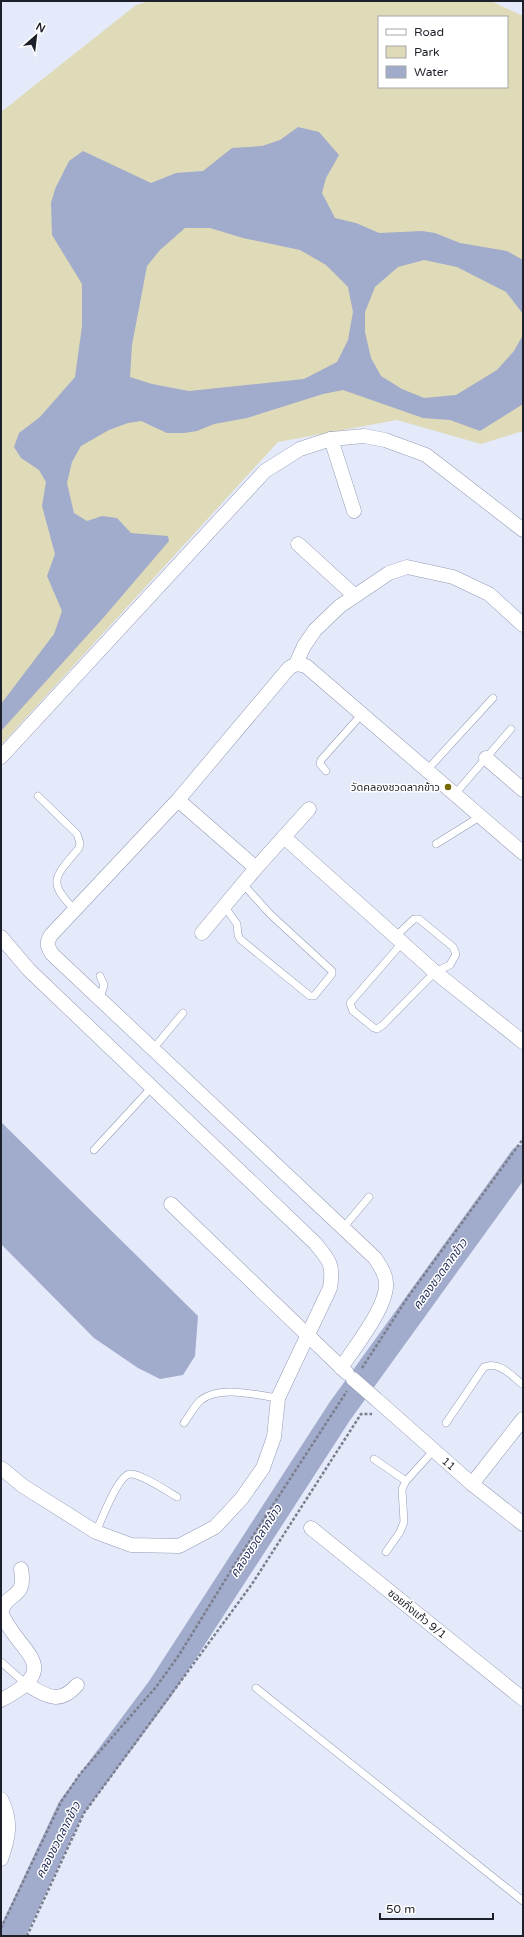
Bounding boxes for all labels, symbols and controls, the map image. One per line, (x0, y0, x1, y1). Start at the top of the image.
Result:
north arrow (16, 16, 56, 56)
legend (378, 16, 508, 88)
text: N (34, 20, 47, 35)
text: Road (414, 25, 444, 39)
text: Park (414, 45, 440, 59)
text: Water (414, 65, 449, 79)
place label: วัดคลองชวดลากข้าว (351, 781, 440, 794)
marker: วัดคลองชวดลากข้าว (443, 782, 453, 792)
water label: คลองชวดลากข้าว (410, 1235, 471, 1312)
street label: 11 (439, 1454, 458, 1473)
water label: คลองชวดลากข้าว (227, 1501, 285, 1580)
street label: ซอยกิ่งแก้ว 9/1 (385, 1585, 450, 1641)
water label: คลองชวดลากข้าว (33, 1799, 84, 1880)
scale bar (380, 1895, 493, 1921)
text: 50 m (386, 1902, 415, 1916)

